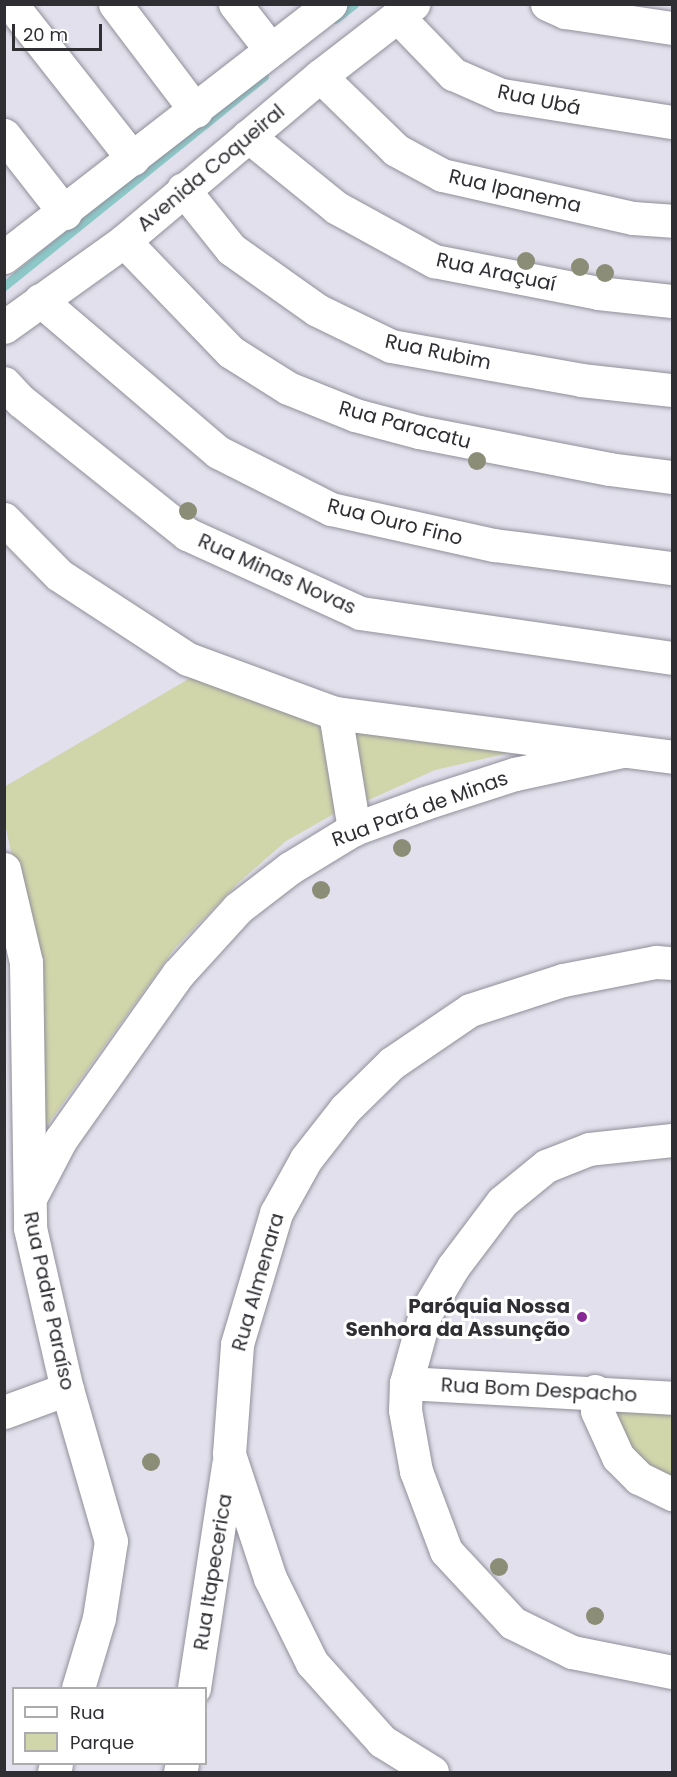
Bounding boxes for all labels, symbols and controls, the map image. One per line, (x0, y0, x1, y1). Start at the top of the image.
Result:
scale bar (15, 12, 105, 50)
text: 20 m (23, 22, 68, 47)
street label: Rua Ubá (495, 79, 583, 121)
street label: Avenida Coqueiral (132, 99, 290, 237)
street label: Rua Ipanema (446, 164, 584, 218)
street label: Rua Araçuaí (434, 248, 558, 296)
street label: Rua Rubim (383, 329, 493, 375)
street label: Rua Paracatu (336, 396, 474, 454)
street label: Rua Ouro Fino (325, 494, 465, 550)
street label: Rua Minas Novas (194, 528, 360, 620)
street label: Rua Pará de Minas (329, 766, 511, 852)
street label: Rua Padre Paraíso (18, 1210, 80, 1392)
street label: Rua Almenara (227, 1210, 289, 1354)
place label: Paróquia Nossa Senhora da Assunção (345, 1294, 570, 1341)
marker: Paróquia Nossa Senhora da Assunção (575, 1310, 589, 1324)
street label: Rua Bom Despacho (440, 1373, 638, 1407)
street label: Rua Itapecerica (189, 1492, 237, 1652)
legend (12, 1687, 207, 1765)
text: Rua (70, 1700, 105, 1725)
text: Parque (70, 1730, 134, 1755)

